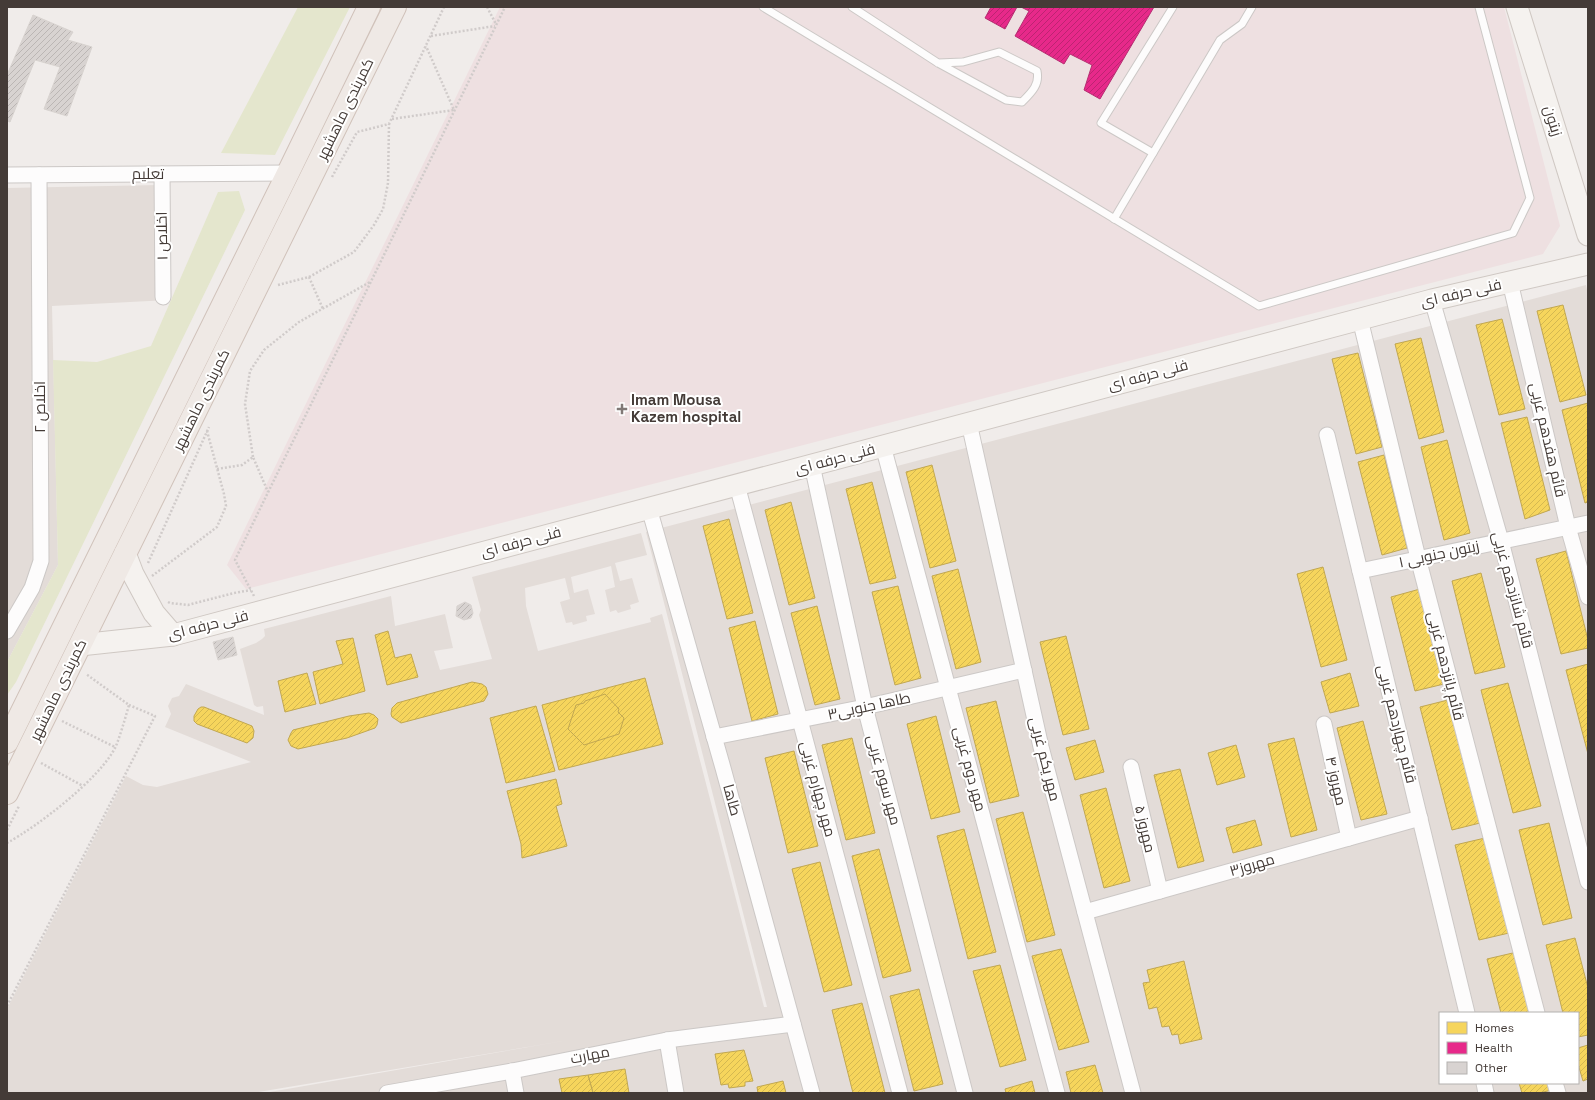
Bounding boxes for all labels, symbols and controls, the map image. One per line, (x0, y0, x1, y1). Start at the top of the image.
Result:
street label: کمربندی ماهشهر (311, 55, 378, 164)
street label: زیتون (1539, 103, 1567, 139)
street label: تعلیم (132, 164, 164, 184)
street label: اخلاص ۱ (152, 211, 172, 261)
street label: فنی حرفه ای (1419, 274, 1503, 312)
street label: کمربندی ماهشهر (167, 346, 234, 455)
street label: فنی حرفه ای (1106, 355, 1190, 395)
street label: اخلاص ۲ (30, 381, 50, 433)
street label: قائم هفدهم غربی (1525, 381, 1571, 499)
place label: Imam Mousa Kazem hospital (631, 390, 741, 426)
marker: Imam Mousa Kazem hospital (616, 403, 628, 415)
street label: فنی حرفه ای (793, 439, 877, 479)
street label: فنی حرفه ای (479, 522, 563, 562)
street label: قائم شانزدهم غربی (1488, 529, 1538, 651)
street label: زیتون جنوبی ۱ (1397, 536, 1481, 572)
street label: فنی حرفه ای (166, 605, 250, 645)
street label: قائم پانزدهم غربی (1423, 609, 1469, 723)
street label: کمربندی ماهشهر (24, 636, 91, 745)
street label: قائم چهاردهم غربی (1373, 663, 1421, 785)
street label: طاها جنوبی۳ (826, 687, 912, 725)
street label: مهر یکم غربی (1025, 715, 1065, 803)
street label: مهر دوم غربی (949, 724, 991, 814)
street label: مهر سوم غربی (862, 733, 906, 827)
street label: مهر چهارم غربی (796, 739, 840, 839)
street label: مهروز ۴ (1321, 754, 1351, 808)
street label: طاها (719, 782, 746, 818)
street label: مهروز ۵ (1130, 803, 1160, 855)
street label: مهروز۳ (1227, 849, 1277, 881)
legend (1439, 1012, 1579, 1084)
text: Homes (1475, 1020, 1514, 1036)
text: Health (1475, 1040, 1513, 1056)
street label: مهارت (569, 1041, 611, 1069)
text: Other (1475, 1060, 1508, 1076)

